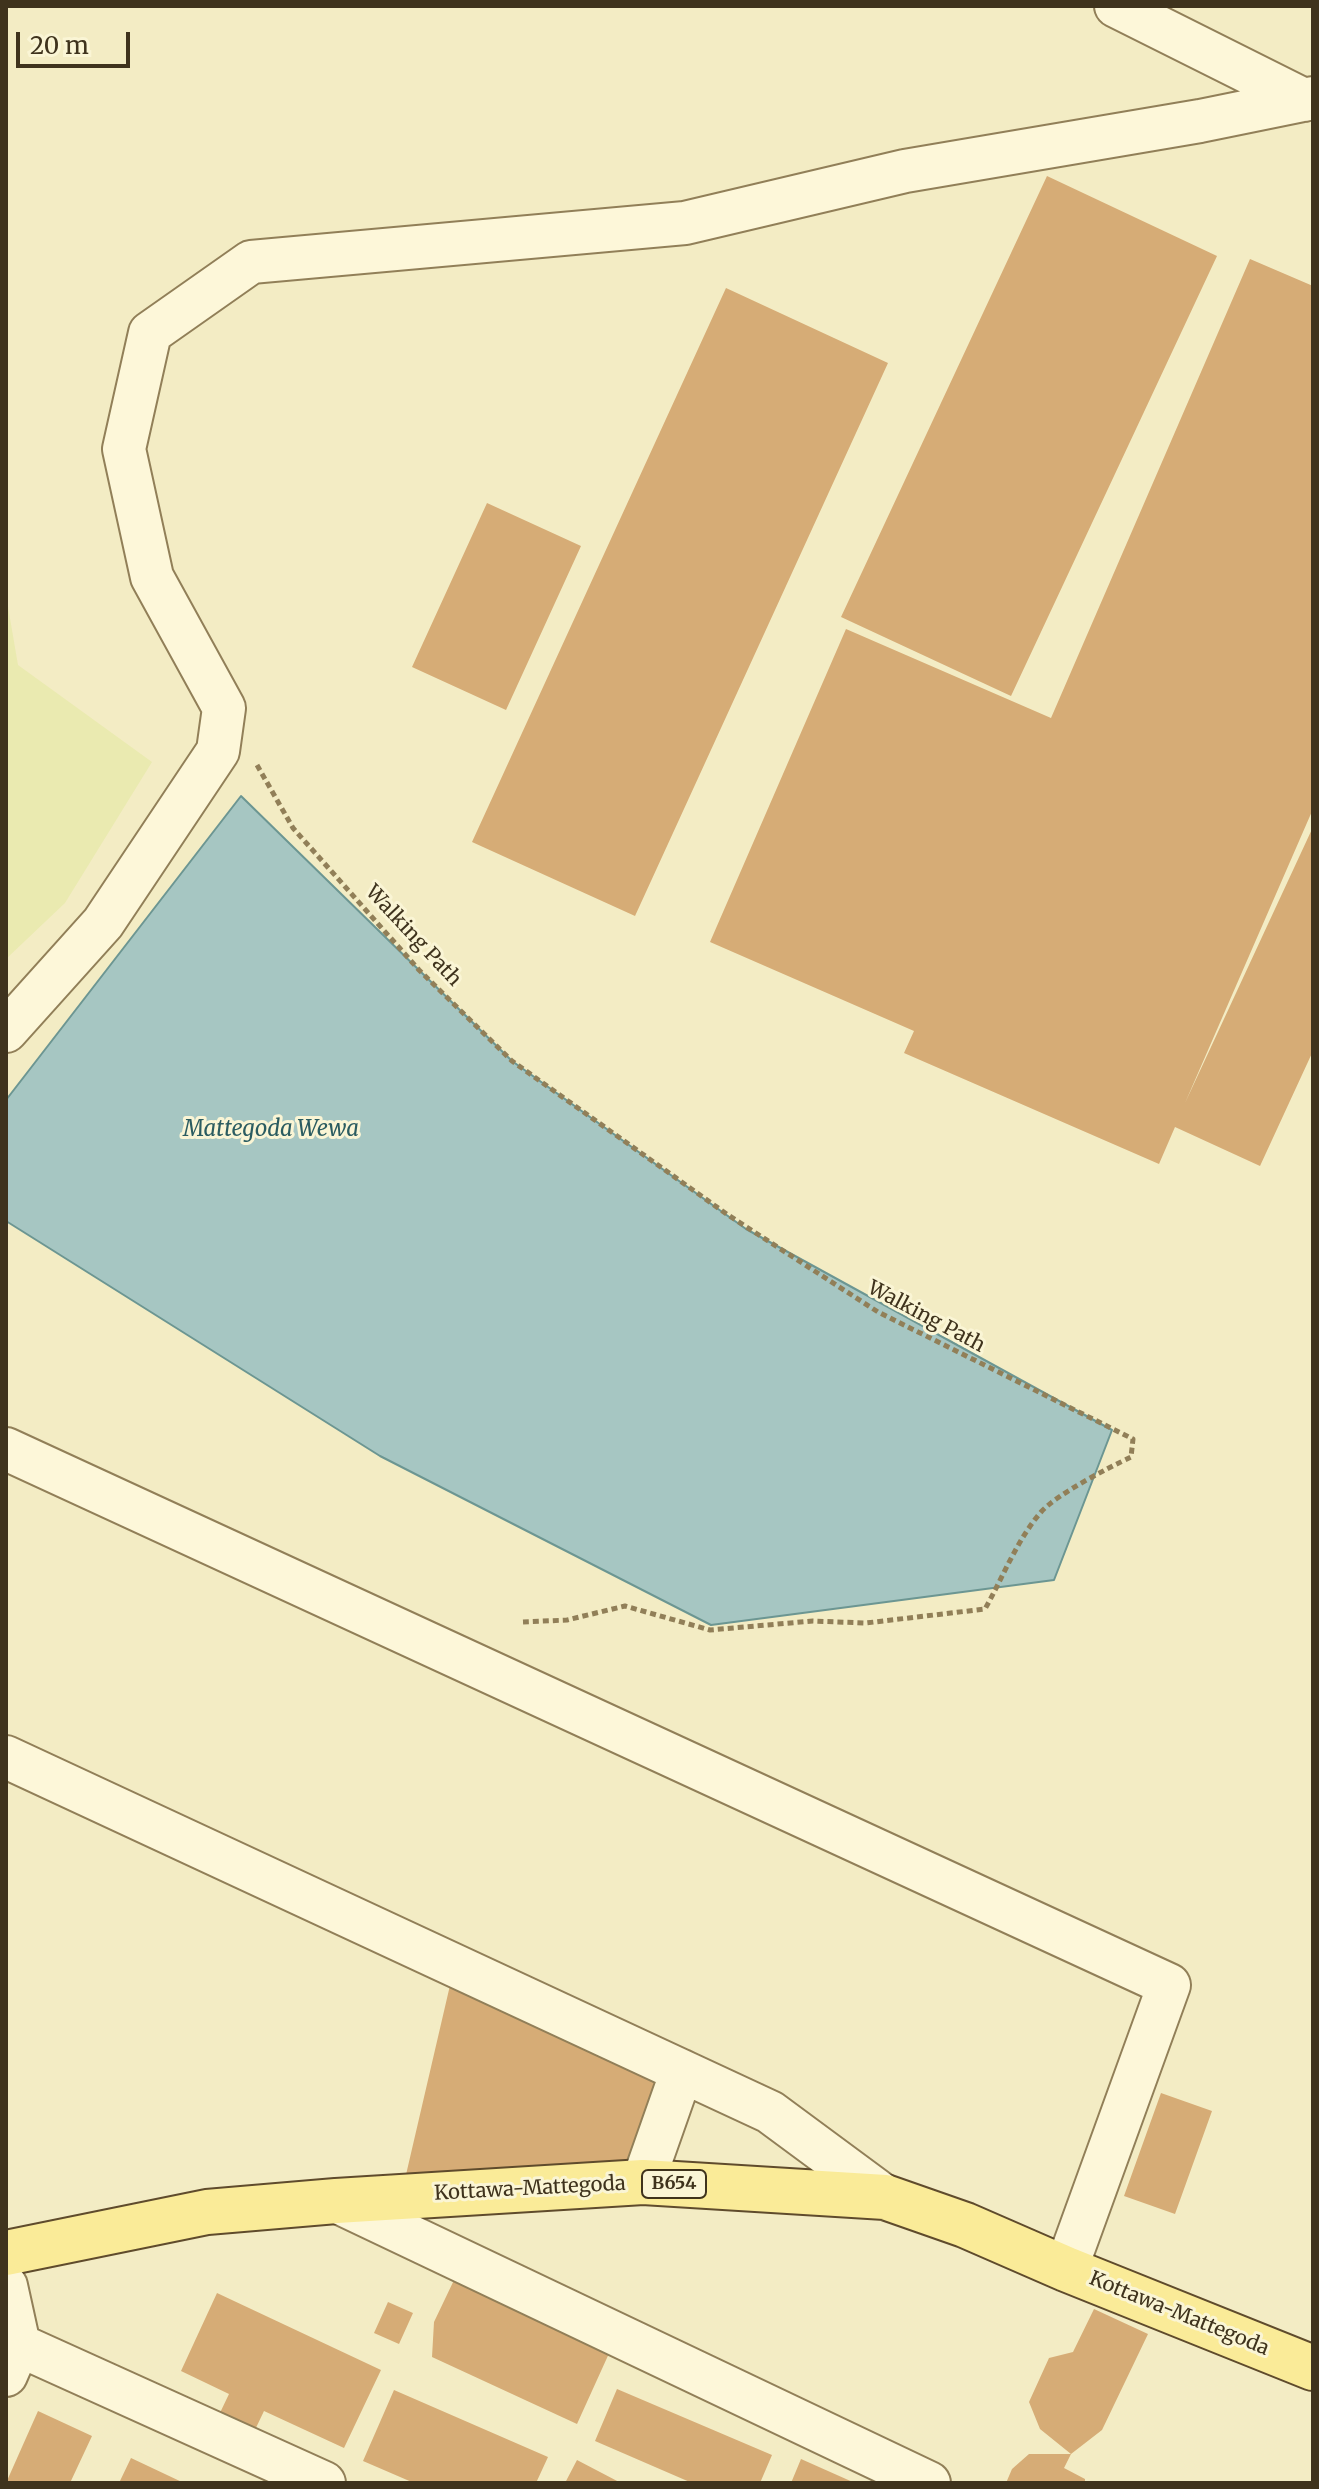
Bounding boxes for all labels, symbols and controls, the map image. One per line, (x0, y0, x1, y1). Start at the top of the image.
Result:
scale bar (20, 16, 134, 66)
text: 20 m (30, 30, 89, 61)
street label: Walking Path (360, 881, 466, 991)
water label: Mattegoda Wewa (183, 1117, 359, 1143)
street label: Walking Path (863, 1276, 989, 1358)
road number: B654 (642, 2170, 706, 2198)
street label: Kottawa-Mattegoda (434, 2172, 626, 2206)
street label: Kottawa-Mattegoda (1086, 2267, 1272, 2361)

